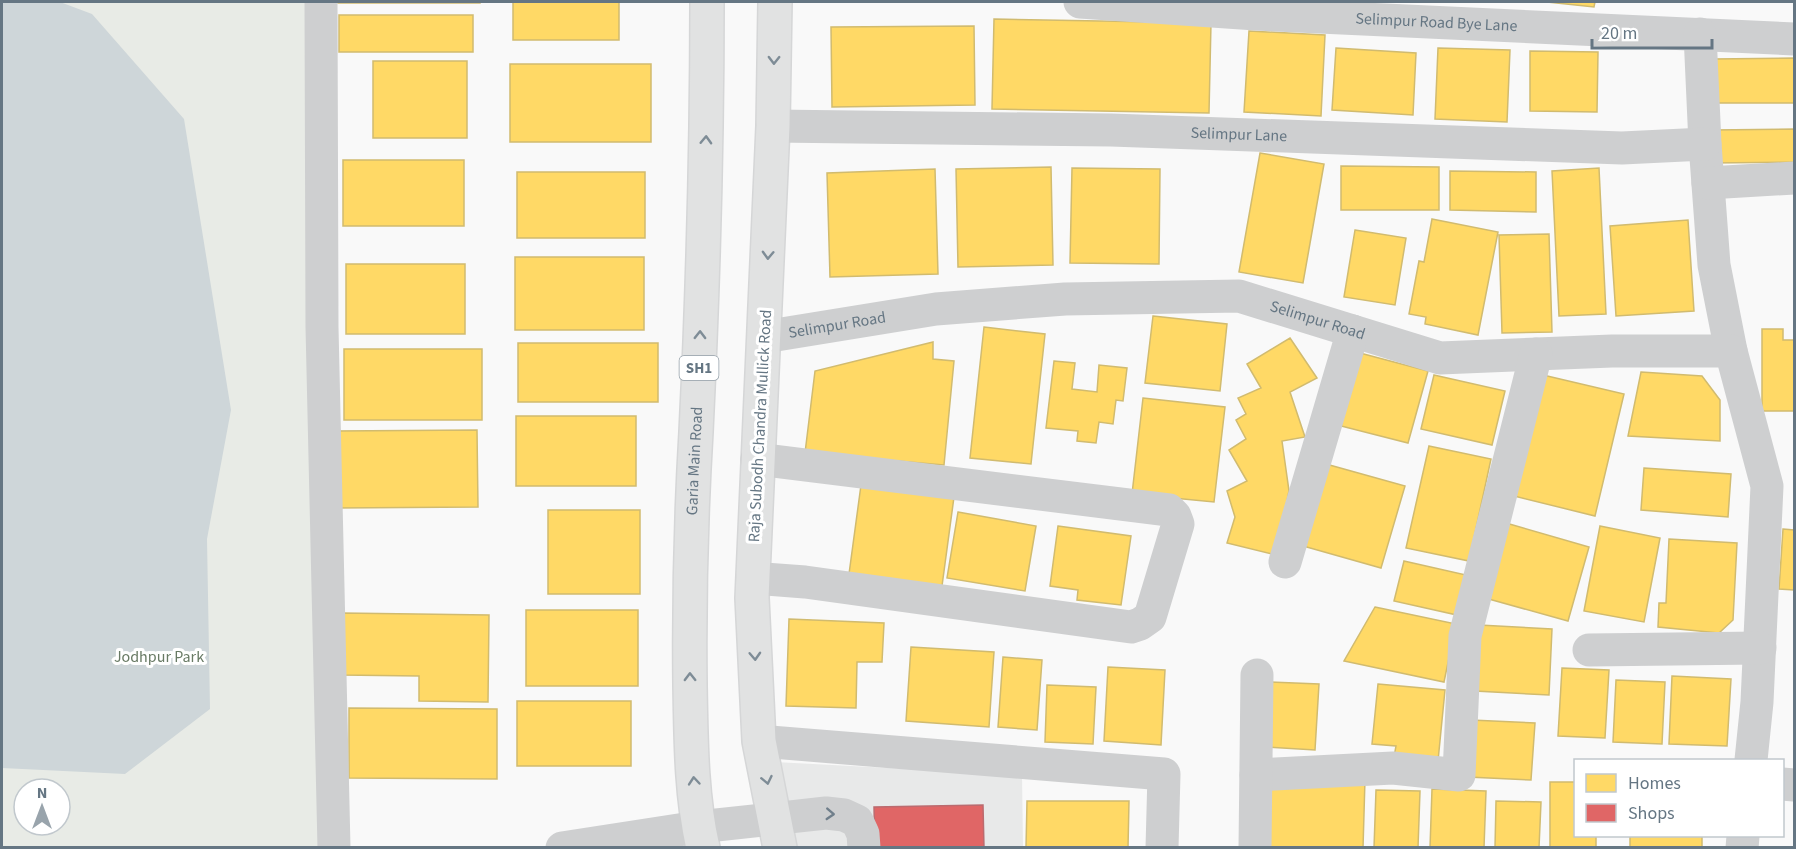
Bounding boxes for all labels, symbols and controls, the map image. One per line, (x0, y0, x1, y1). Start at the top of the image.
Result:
street label: Selimpur Road Bye Lane (1355, 8, 1518, 37)
scale bar (1592, 12, 1712, 50)
text: 20 m (1601, 21, 1637, 46)
one-way arrow (768, 55, 780, 64)
street label: Selimpur Lane (1190, 122, 1288, 147)
one-way arrow (700, 136, 713, 145)
one-way arrow (761, 250, 774, 259)
street label: Selimpur Road (1267, 295, 1368, 345)
street label: Selimpur Road (787, 306, 887, 344)
street label: Raja Subodh Chandra Mullick Road (743, 309, 777, 543)
one-way arrow (694, 330, 707, 339)
road number: SH1 (680, 356, 718, 380)
street label: Garia Main Road (681, 406, 708, 516)
park label: Jodhpur Park (114, 646, 204, 668)
one-way arrow (748, 651, 761, 660)
one-way arrow (684, 672, 696, 681)
legend (1574, 759, 1784, 837)
text: Homes (1628, 771, 1681, 796)
one-way arrow (759, 774, 772, 784)
north arrow (12, 777, 72, 837)
one-way arrow (688, 777, 701, 786)
text: N (37, 782, 47, 804)
text: Shops (1628, 801, 1675, 826)
one-way arrow (825, 808, 834, 821)

